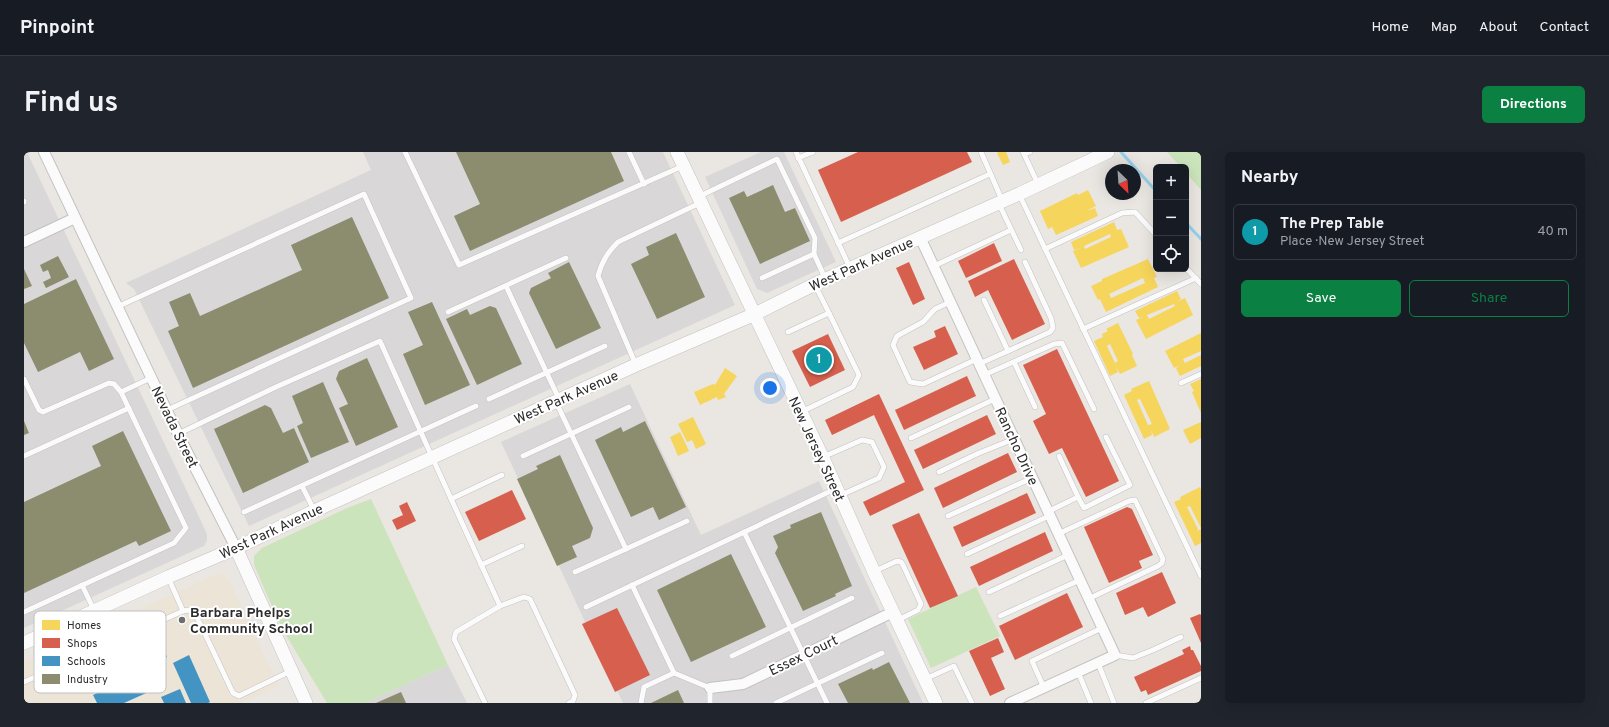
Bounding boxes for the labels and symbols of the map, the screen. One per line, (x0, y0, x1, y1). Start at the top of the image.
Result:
north arrow (1105, 164, 1141, 200)
street label: West Park Avenue (807, 235, 916, 296)
pin: 1 (806, 345, 832, 375)
street label: West Park Avenue (512, 368, 621, 429)
your location (760, 378, 780, 398)
street label: Nevada Street (147, 384, 201, 471)
street label: New Jersey Street (784, 394, 847, 505)
street label: Rancho Drive (990, 405, 1041, 488)
street label: West Park Avenue (217, 501, 326, 564)
place label: Barbara Phelps Community School (190, 605, 313, 638)
legend (34, 611, 166, 693)
marker: Barbara Phelps Community School (177, 615, 187, 625)
text: Homes (67, 619, 101, 633)
street label: Essex Court (766, 632, 841, 680)
text: Shops (67, 637, 97, 651)
text: Schools (67, 655, 106, 669)
text: Industry (67, 673, 108, 687)

